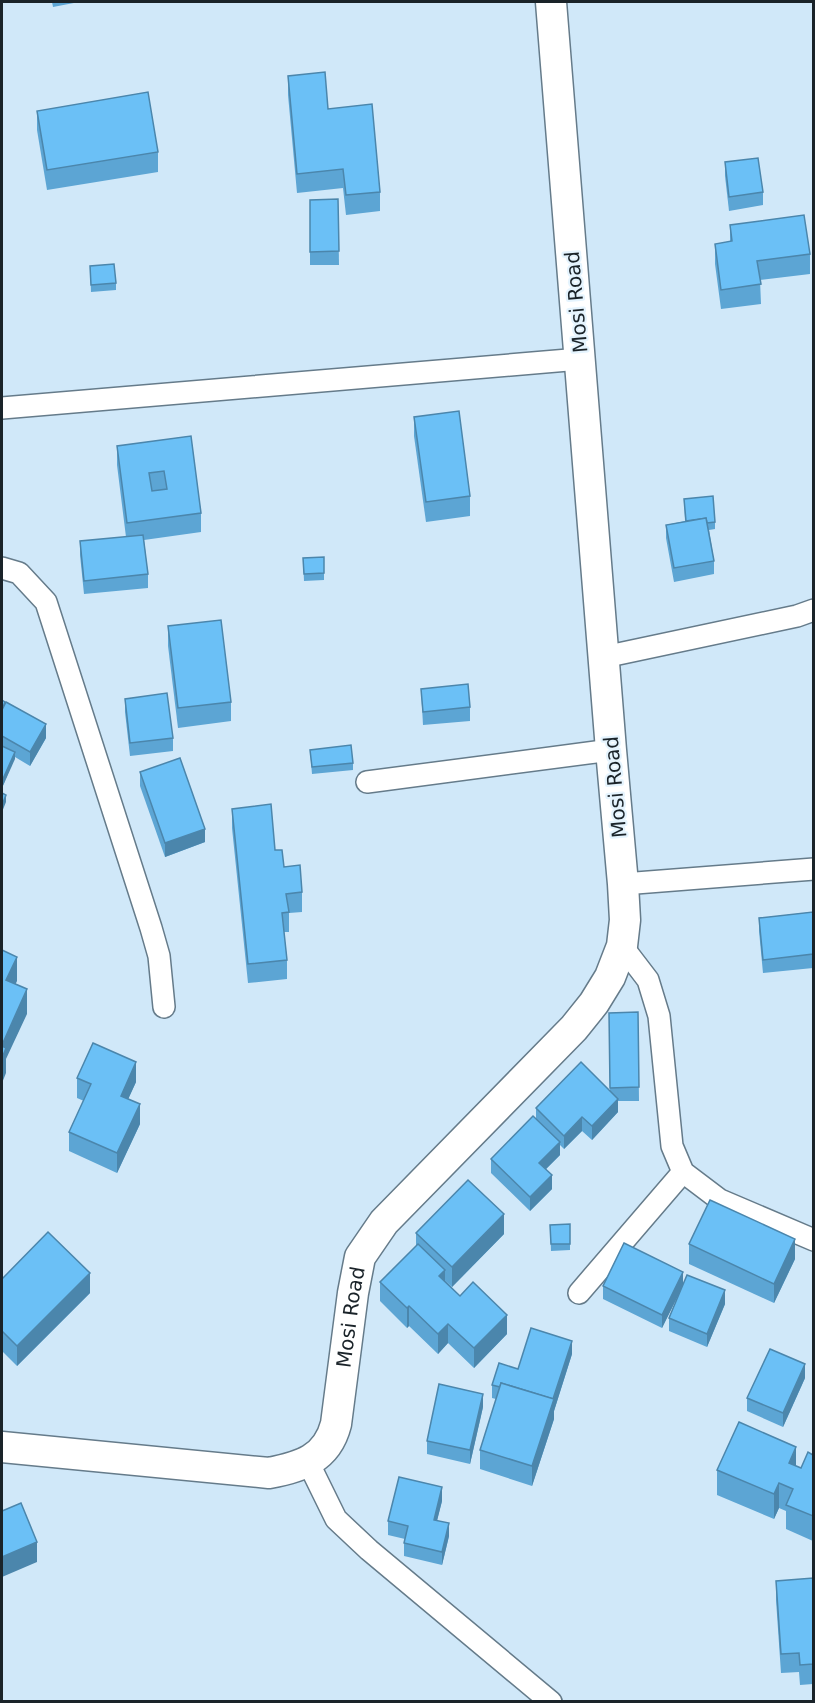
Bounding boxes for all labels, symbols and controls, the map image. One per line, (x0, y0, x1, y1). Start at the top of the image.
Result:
street label: Mosi Road (560, 250, 592, 354)
street label: Mosi Road (599, 735, 631, 839)
street label: Mosi Road (331, 1264, 370, 1369)

